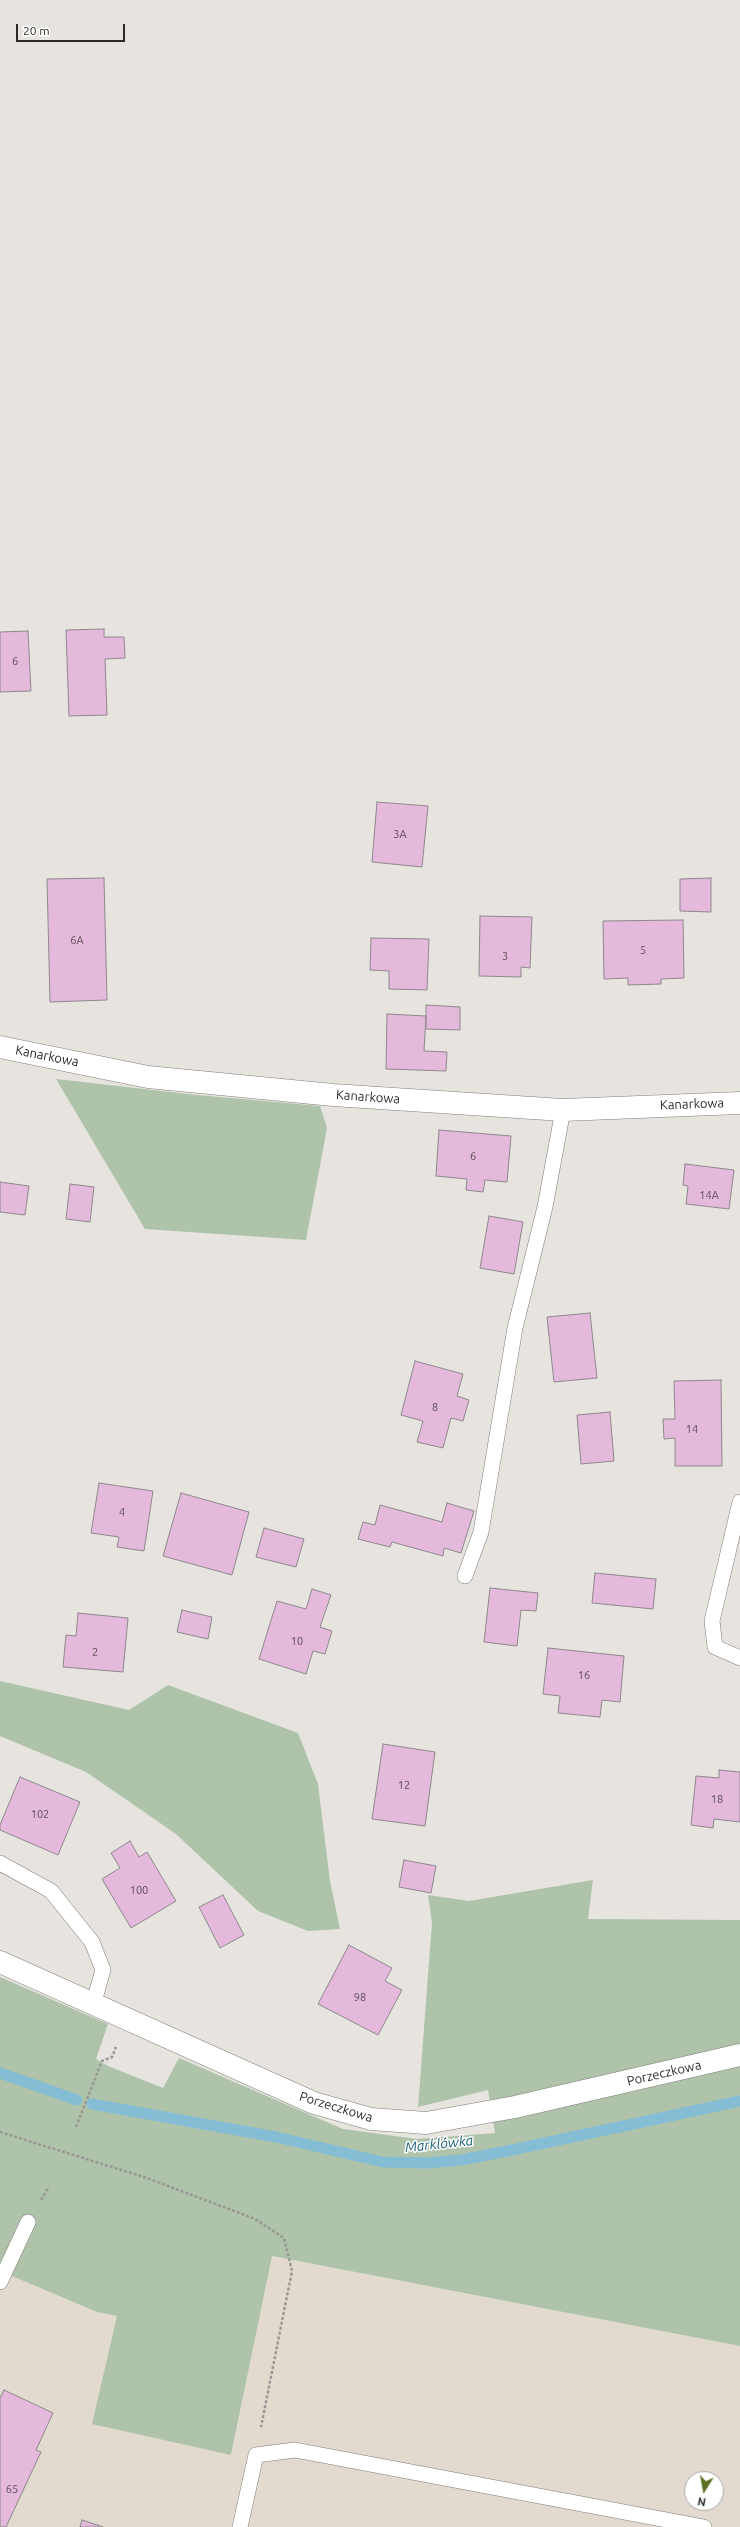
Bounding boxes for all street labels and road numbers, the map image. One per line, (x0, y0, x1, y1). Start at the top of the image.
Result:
street label: Kanarkowa (14, 1042, 80, 1070)
street label: Kanarkowa (335, 1087, 401, 1107)
street label: Kanarkowa (660, 1095, 724, 1113)
street label: Porzeczkowa (625, 2057, 703, 2089)
street label: Porzeczkowa (297, 2088, 375, 2126)

